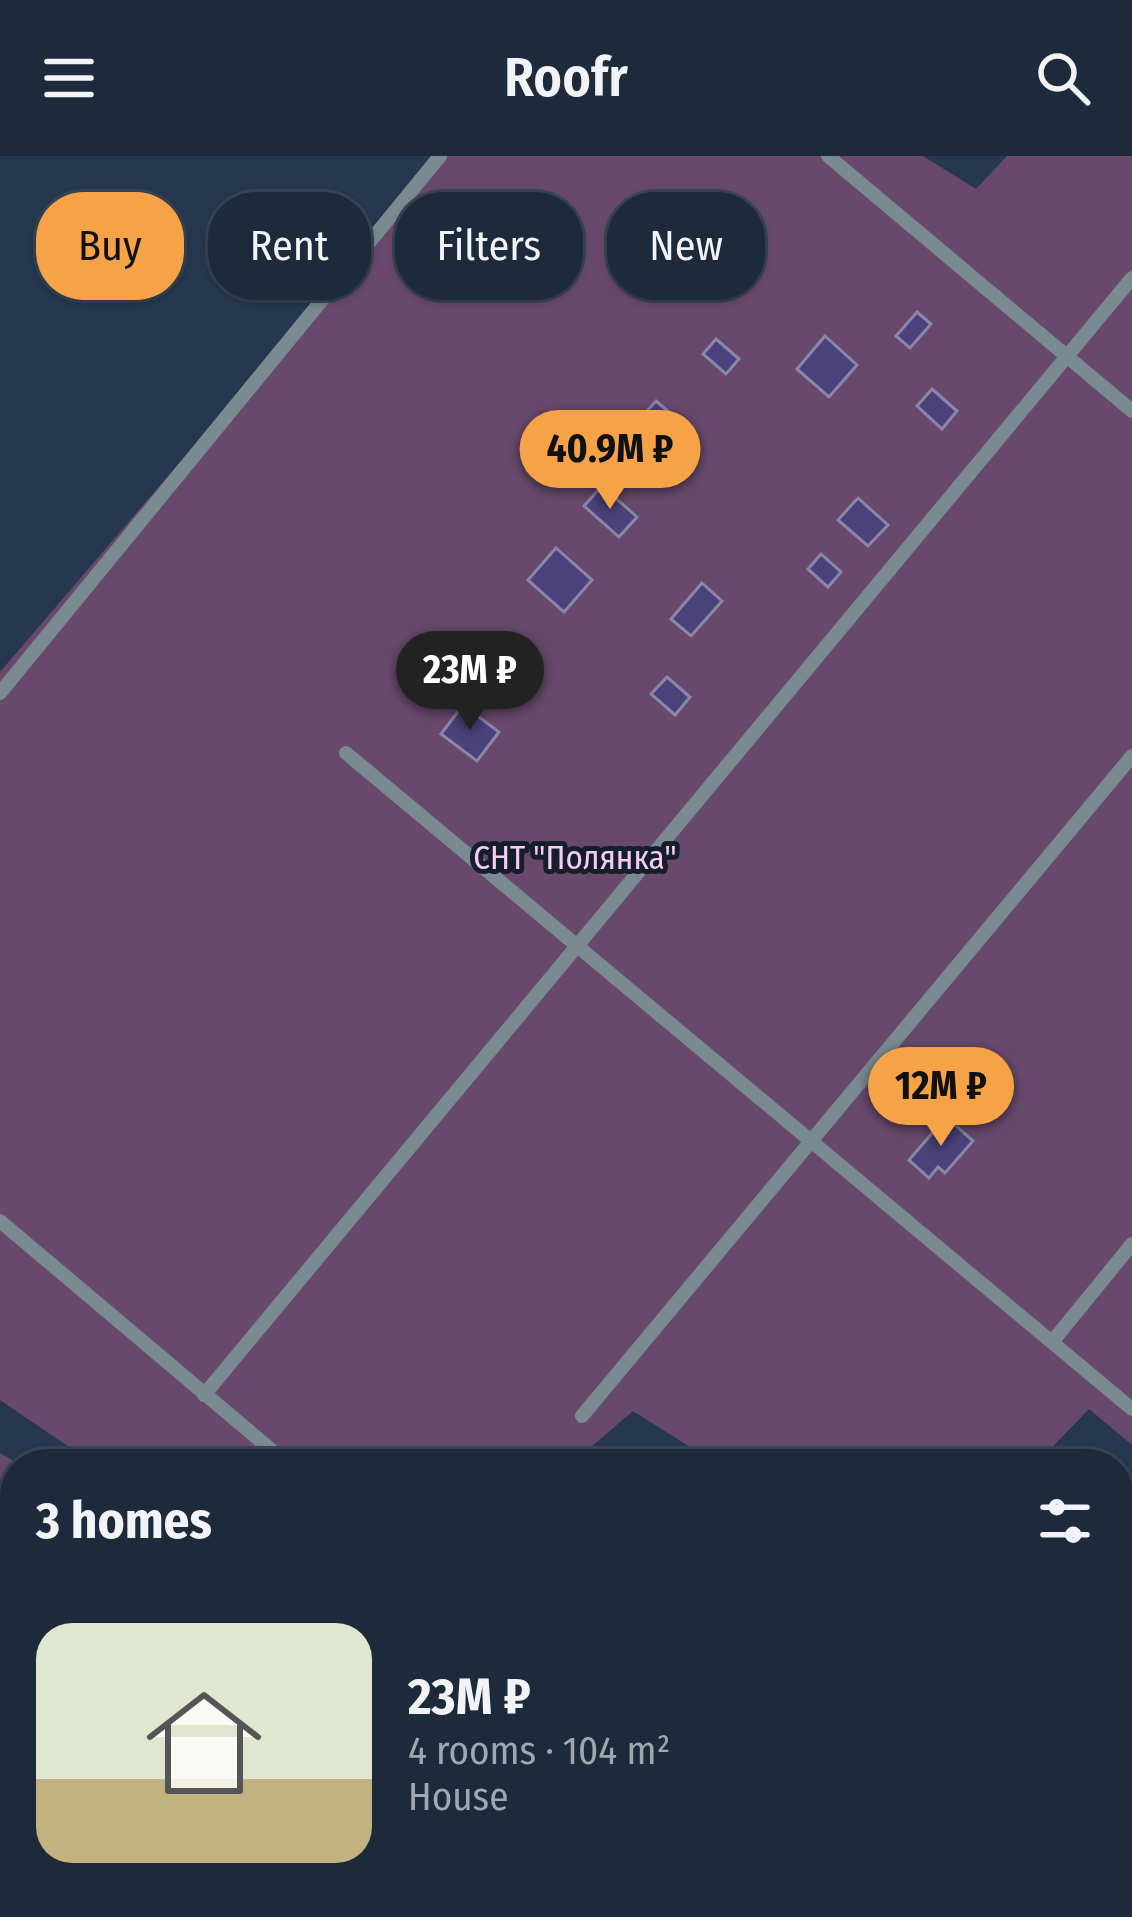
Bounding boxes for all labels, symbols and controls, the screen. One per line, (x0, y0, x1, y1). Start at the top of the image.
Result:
icon: menu (36, 45, 102, 111)
icon: search (1030, 45, 1096, 111)
text: Roofr (504, 46, 628, 110)
chip: Buy (36, 192, 184, 300)
chip: Rent (208, 192, 371, 300)
chip: Filters (395, 192, 583, 300)
chip: New (607, 192, 765, 300)
pin: 40.9M ₽ (499, 410, 721, 512)
text: 40.9M ₽ (547, 426, 673, 472)
pin: 23M ₽ (386, 631, 554, 733)
text: 23M ₽ (423, 647, 517, 693)
park label: СНТ "Полянка" (473, 838, 677, 878)
pin: 12M ₽ (857, 1047, 1025, 1149)
text: 12M ₽ (895, 1063, 987, 1109)
icon: filters (1032, 1488, 1098, 1554)
text: 3 homes (36, 1490, 212, 1552)
text: 23M ₽ (408, 1666, 531, 1728)
icon: home (132, 1671, 276, 1815)
text: 4 rooms · 104 m² (408, 1728, 670, 1774)
text: House (408, 1774, 508, 1820)

